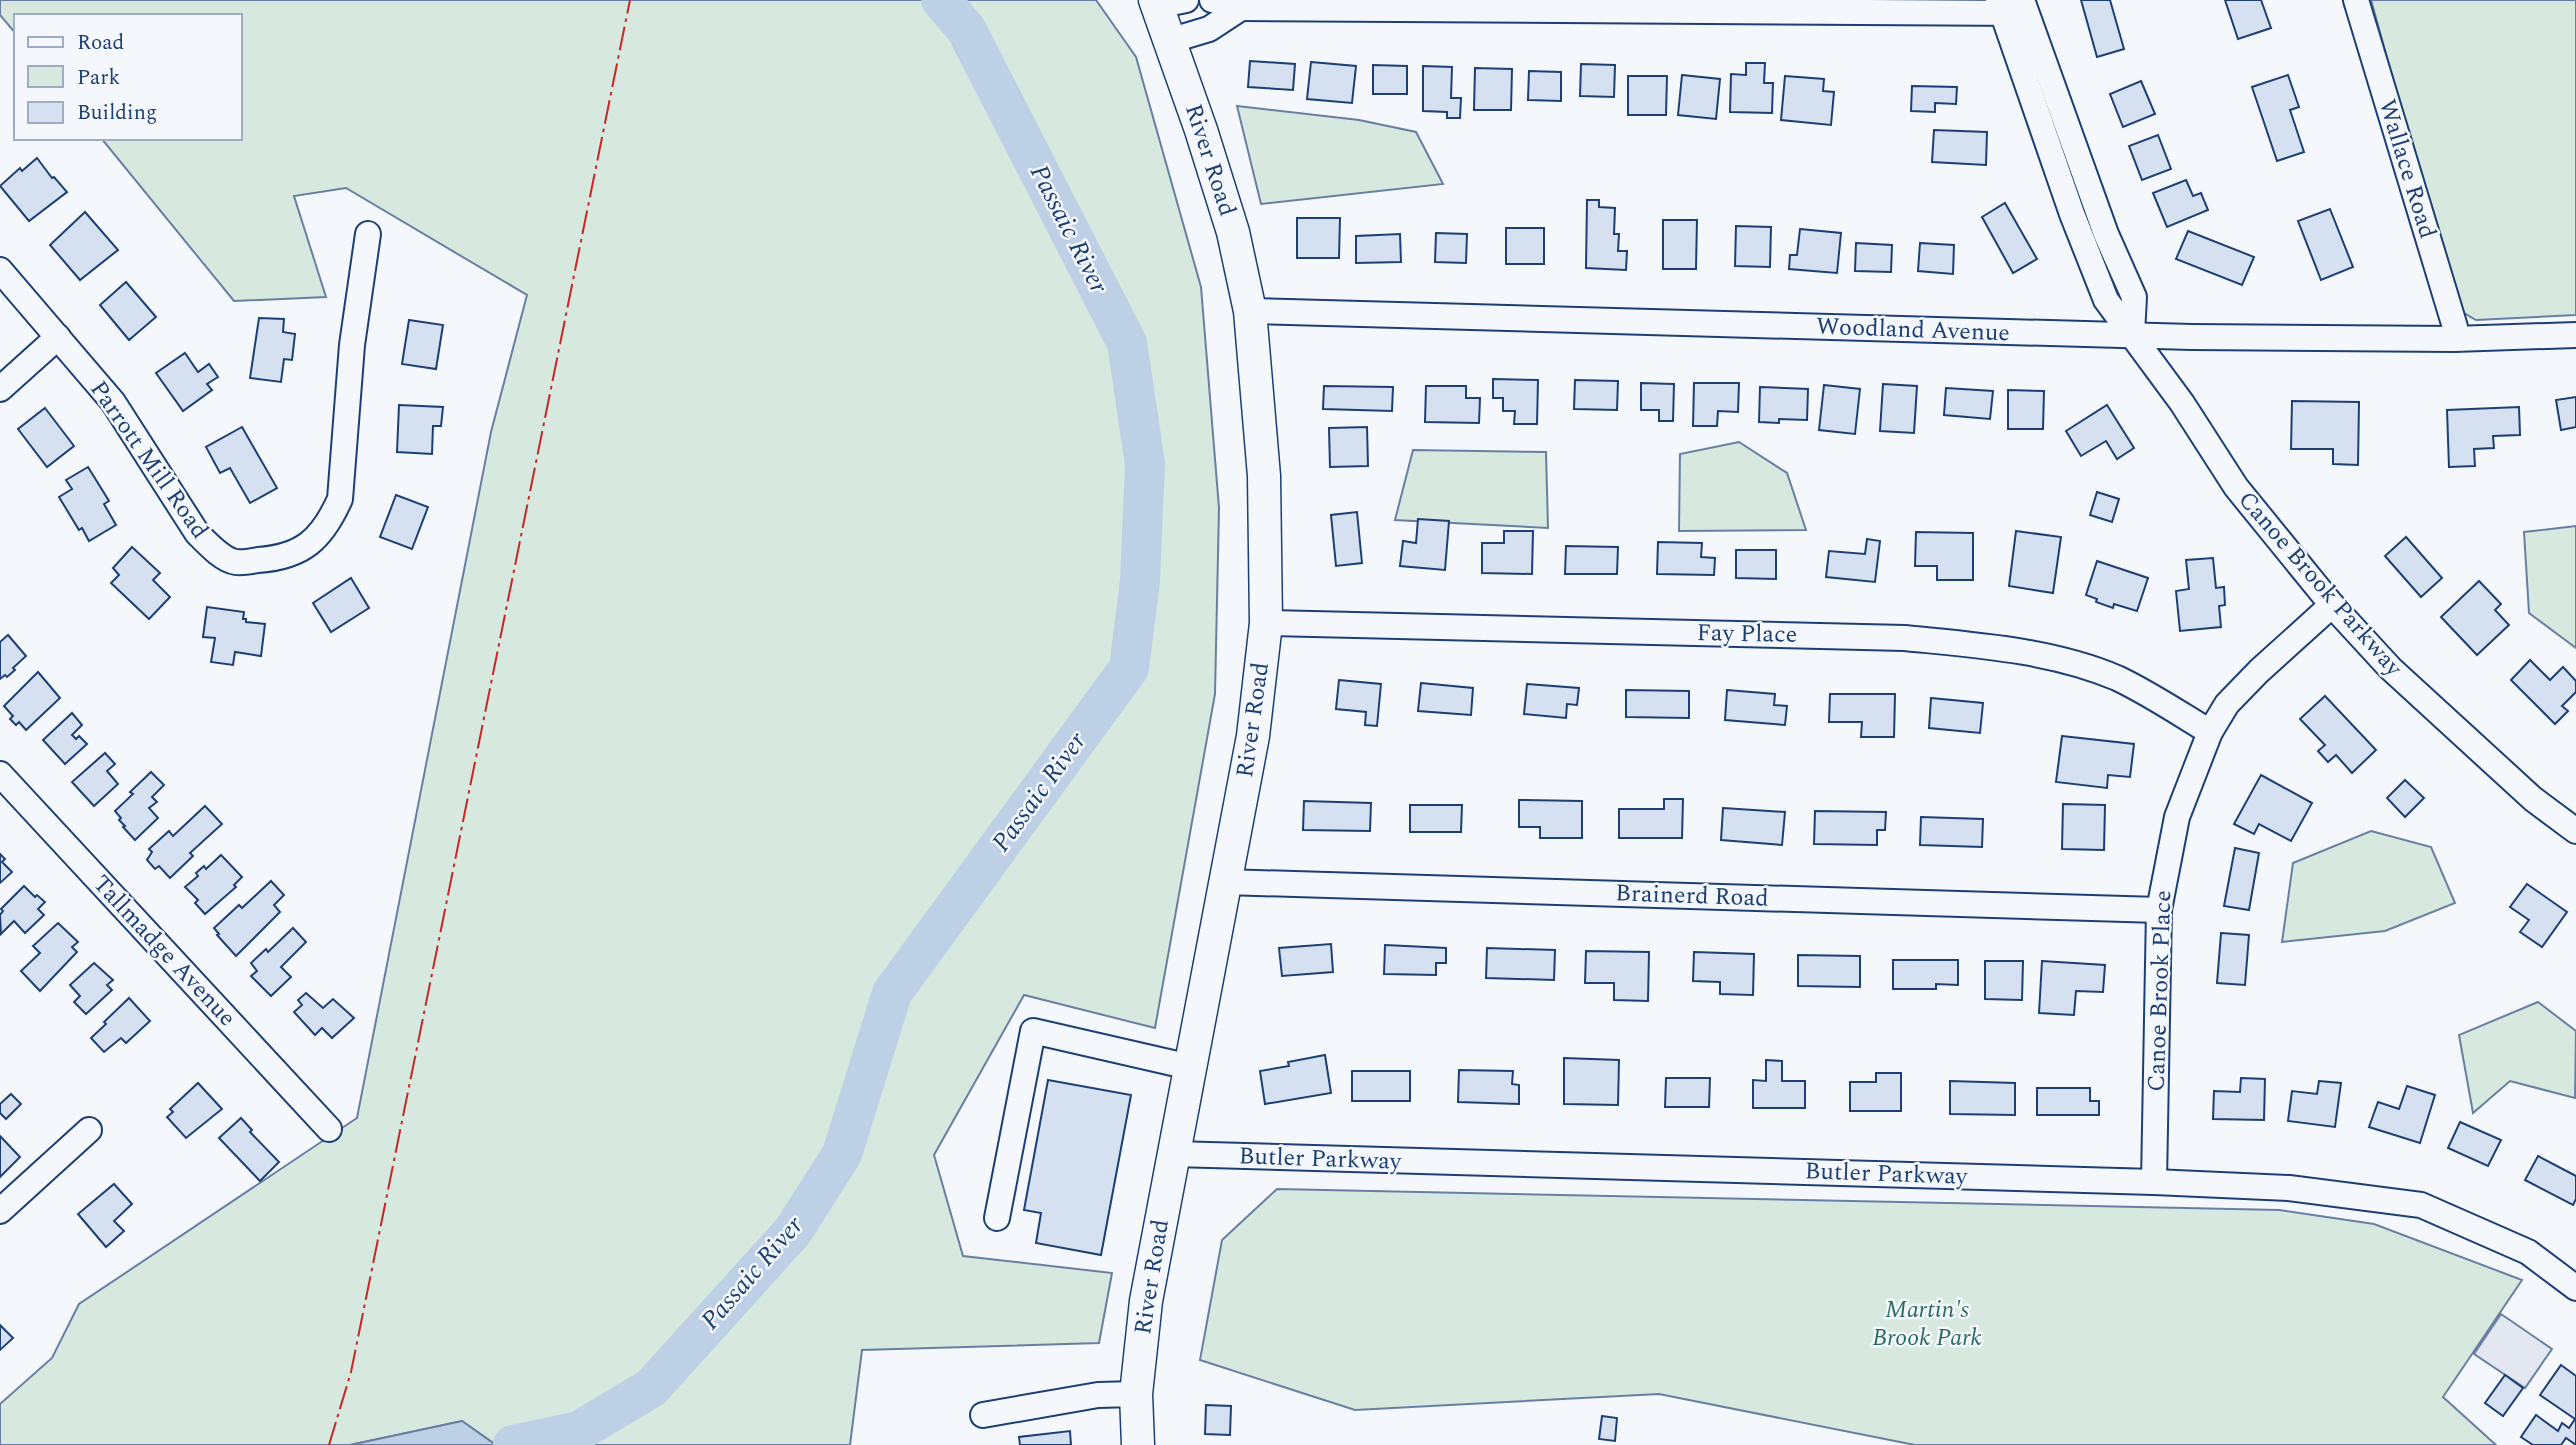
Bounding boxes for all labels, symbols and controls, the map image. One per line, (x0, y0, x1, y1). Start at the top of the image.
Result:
legend (14, 14, 242, 140)
text: Road (77, 27, 124, 59)
text: Park (77, 62, 121, 94)
street label: Wallace Road (2369, 95, 2445, 243)
text: Building (77, 97, 157, 129)
street label: River Road (1175, 99, 1245, 221)
water label: Passaic River (1019, 158, 1119, 301)
street label: Woodland Avenue (1815, 309, 2011, 351)
street label: Parrott Mill Road (81, 373, 217, 547)
street label: Canoe Brook Parkway (2229, 483, 2412, 686)
street label: Fay Place (1696, 615, 1798, 653)
street label: River Road (1227, 660, 1279, 780)
water label: Passaic River (982, 723, 1097, 860)
street label: Tallmadge Avenue (84, 867, 244, 1035)
street label: Brainerd Road (1615, 875, 1769, 917)
street label: Canoe Brook Place (2138, 890, 2182, 1092)
street label: Butler Parkway (1238, 1138, 1403, 1180)
street label: Butler Parkway (1804, 1153, 1969, 1195)
water label: Passaic River (691, 1206, 814, 1339)
street label: River Road (1125, 1217, 1179, 1337)
park label: Martin's Brook Park (1872, 1292, 1982, 1356)

